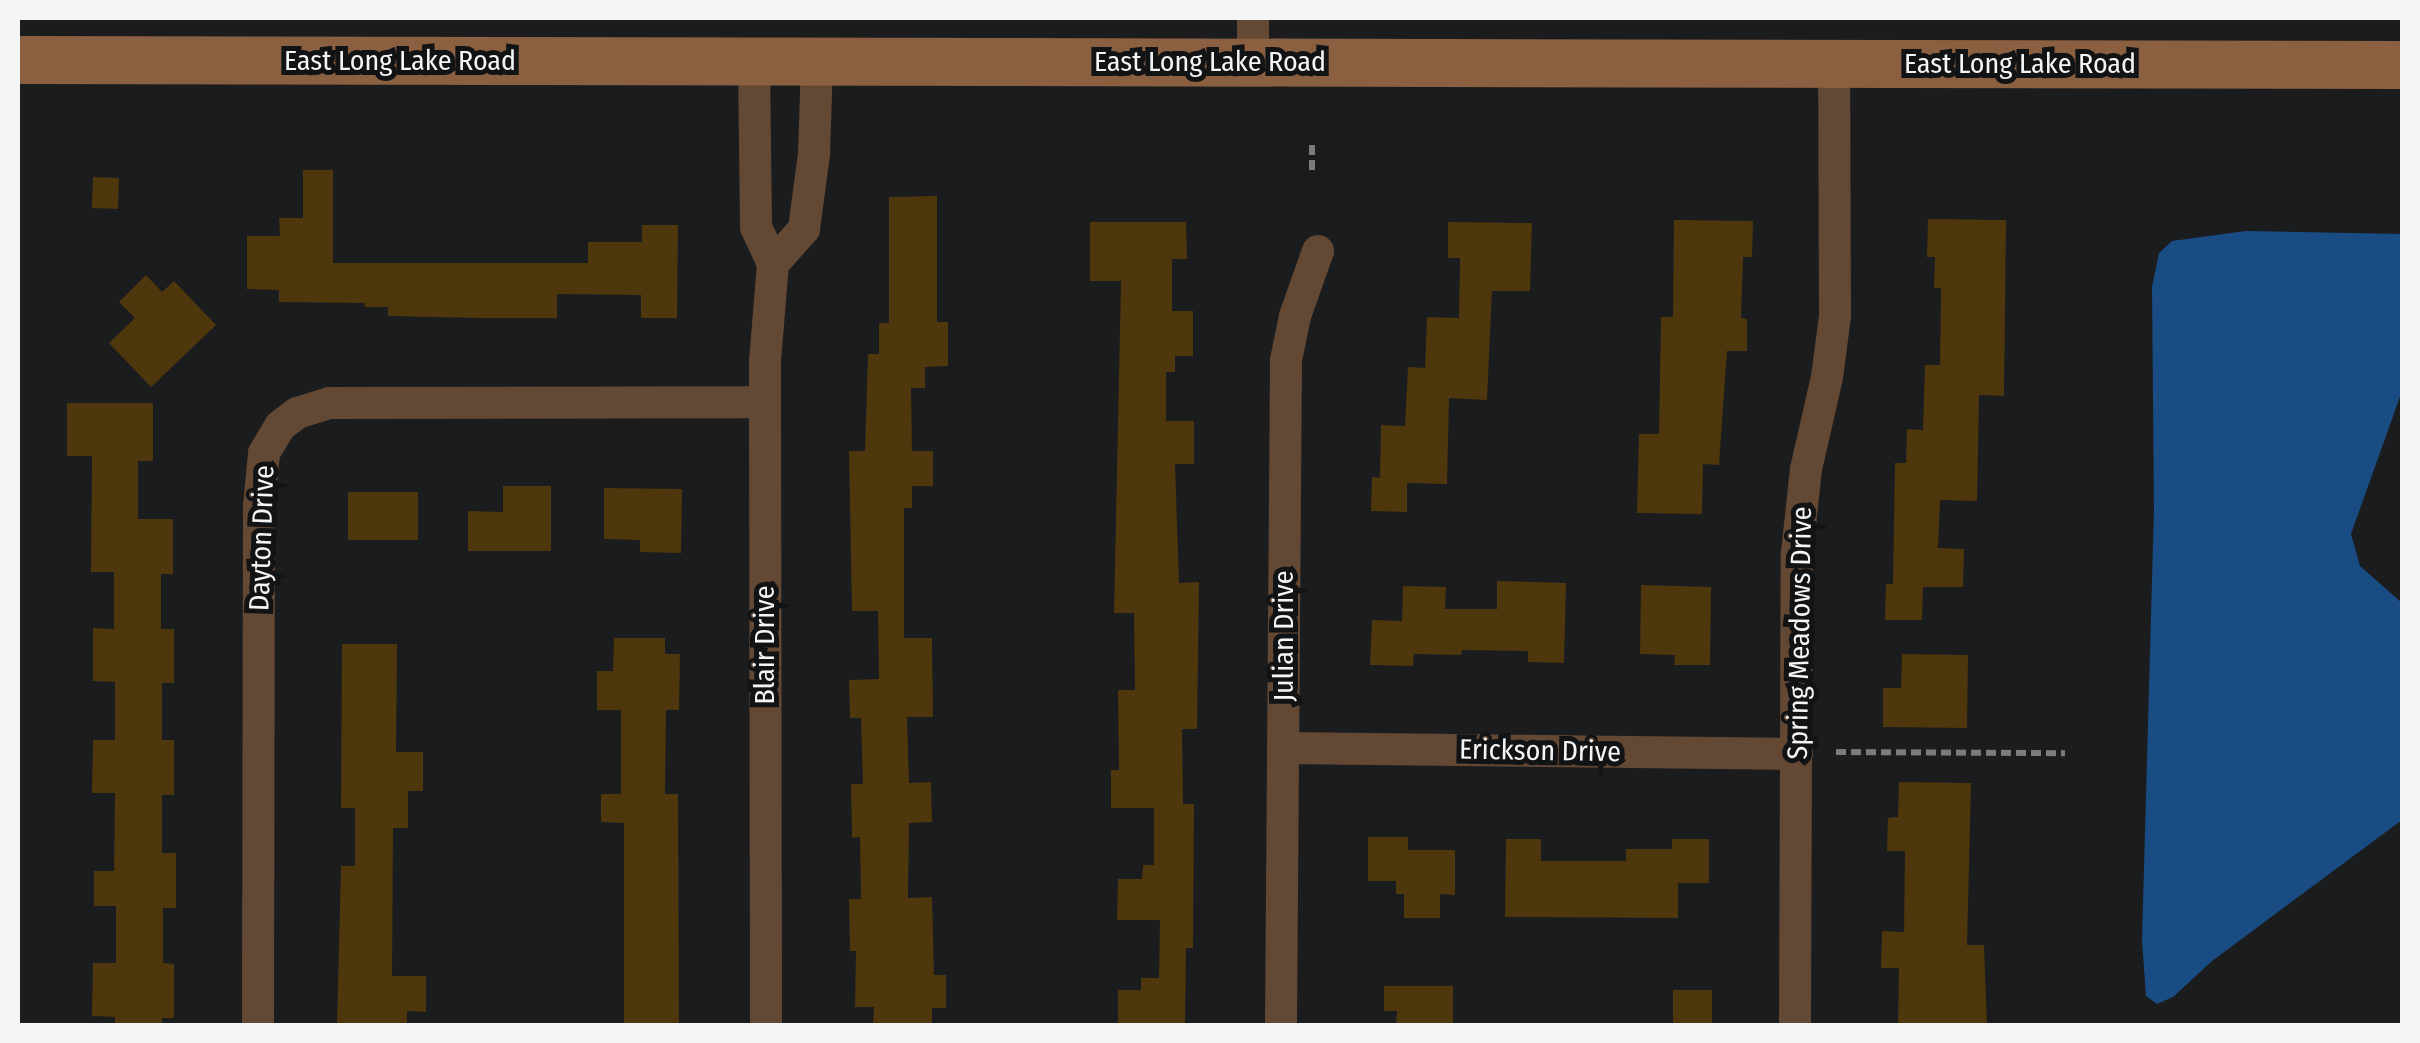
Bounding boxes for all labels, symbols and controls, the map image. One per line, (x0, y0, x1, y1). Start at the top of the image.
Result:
street label: East Long Lake Road (284, 44, 516, 78)
street label: East Long Lake Road (1094, 45, 1326, 79)
street label: East Long Lake Road (1904, 47, 2136, 81)
street label: Dayton Drive (243, 465, 281, 611)
street label: Spring Meadows Drive (1781, 506, 1819, 760)
street label: Julian Drive (1267, 570, 1301, 702)
street label: Blair Drive (748, 586, 782, 704)
street label: Erickson Drive (1459, 733, 1621, 769)

